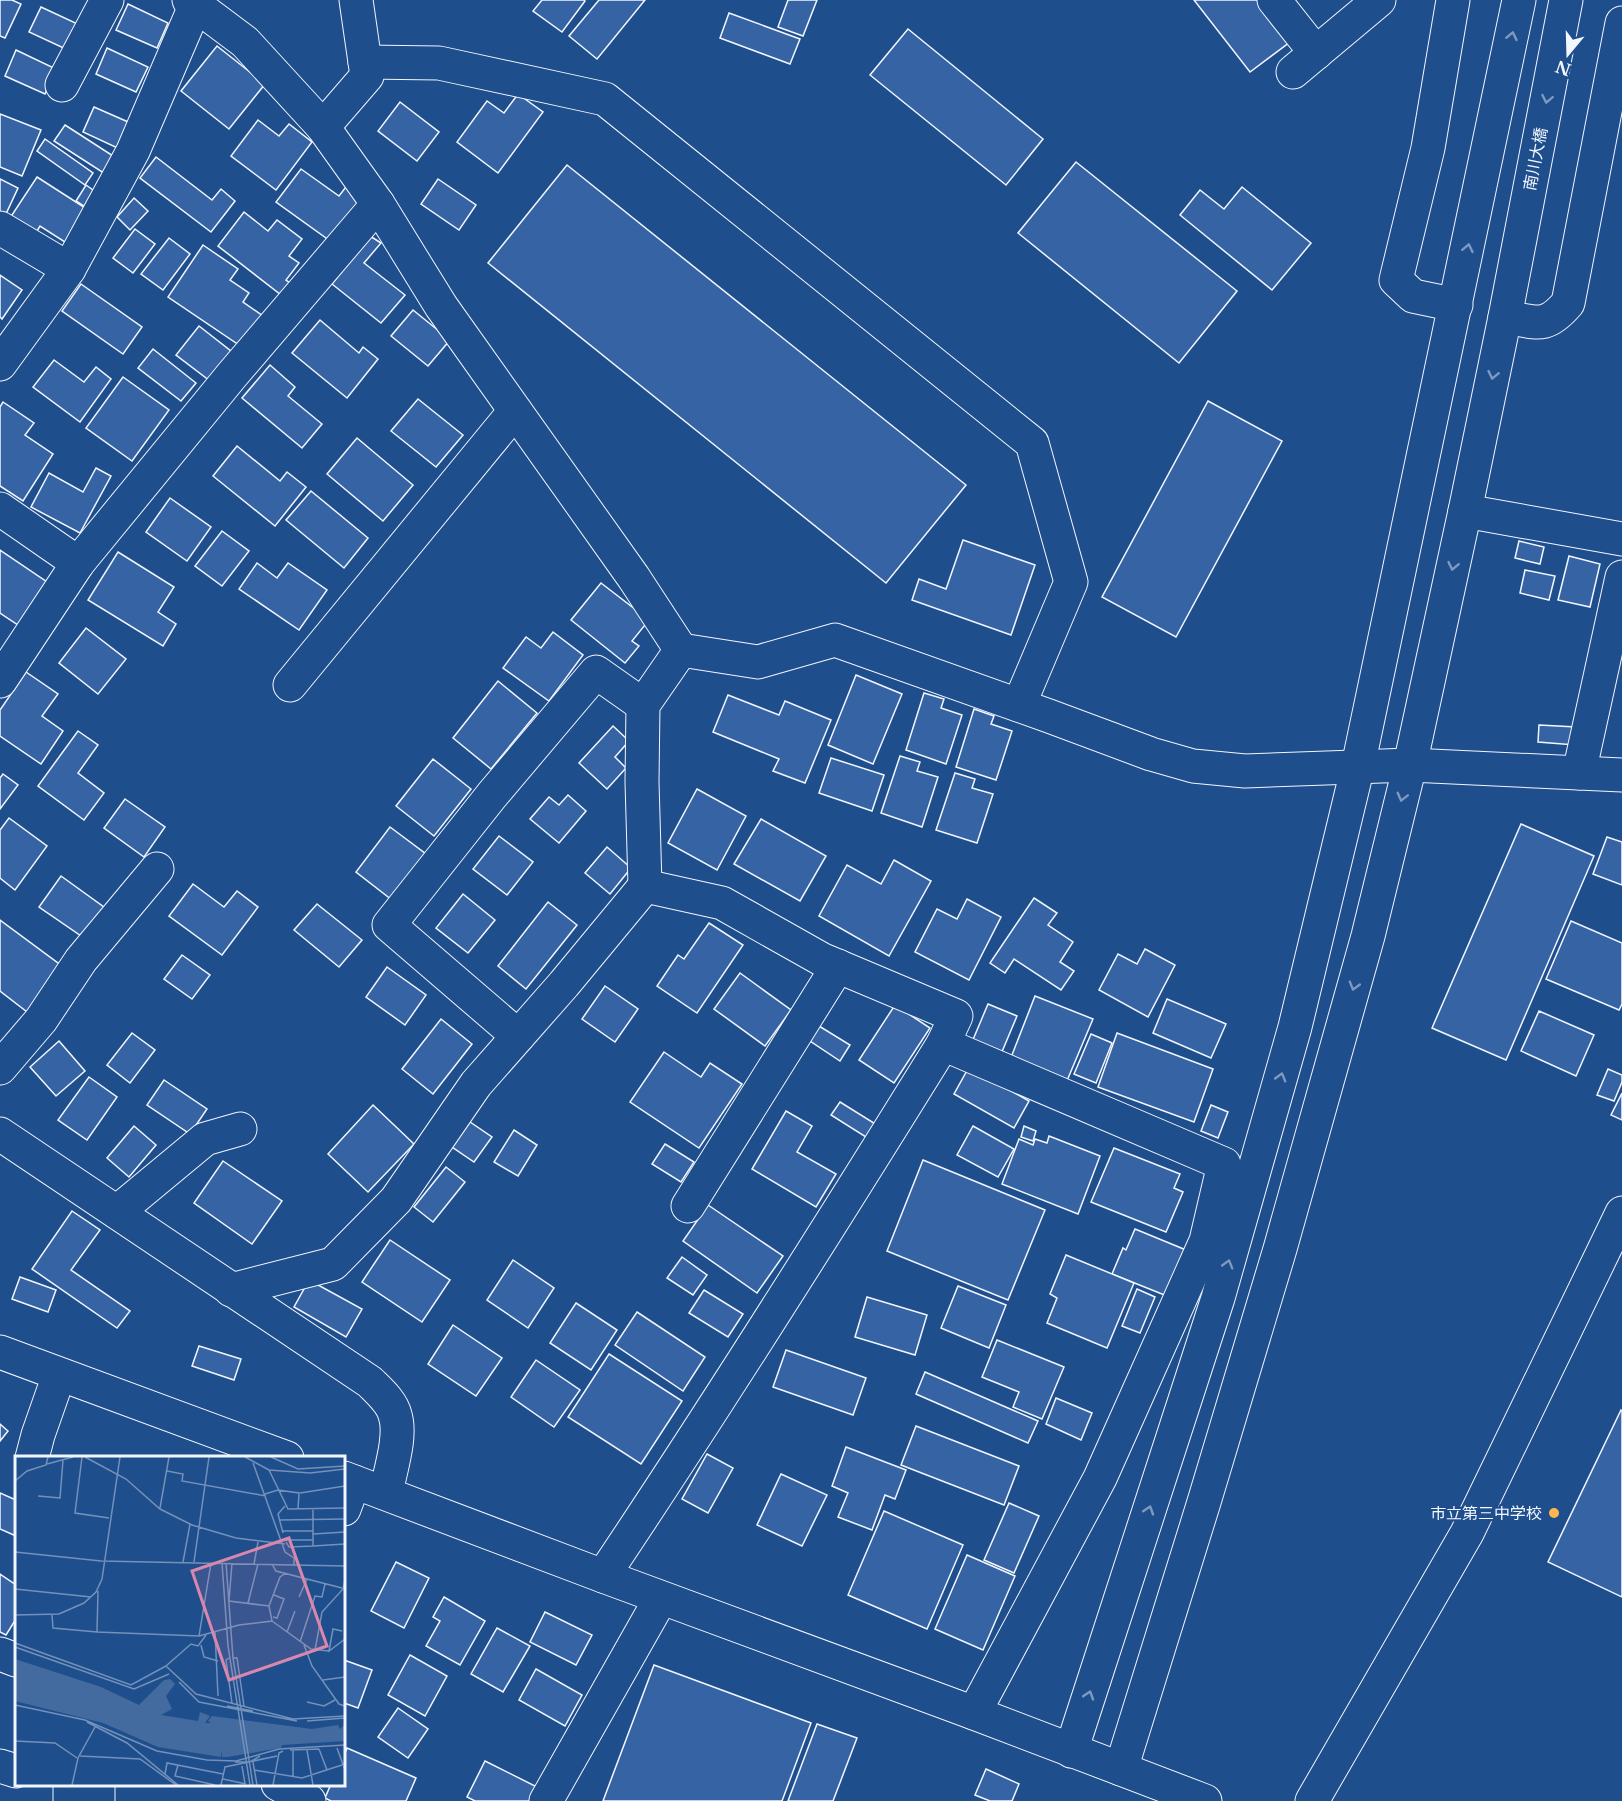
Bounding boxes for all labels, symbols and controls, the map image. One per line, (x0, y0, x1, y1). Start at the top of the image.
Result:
north arrow (1538, 24, 1598, 84)
one-way arrow (1505, 31, 1518, 41)
text: N (1553, 56, 1573, 80)
one-way arrow (1541, 93, 1554, 103)
street label: 南川大橋 (1519, 126, 1551, 192)
one-way arrow (1461, 243, 1474, 253)
one-way arrow (1487, 369, 1500, 379)
one-way arrow (1447, 560, 1460, 570)
one-way arrow (1397, 792, 1410, 802)
one-way arrow (1349, 980, 1361, 991)
one-way arrow (1274, 1072, 1286, 1082)
one-way arrow (1220, 1259, 1233, 1269)
inset map (15, 1456, 345, 1786)
place label: 市立第三中学校 (1430, 1503, 1542, 1523)
one-way arrow (1142, 1505, 1154, 1516)
marker: 市立第三中学校 (1547, 1506, 1561, 1520)
one-way arrow (1082, 1690, 1094, 1701)

